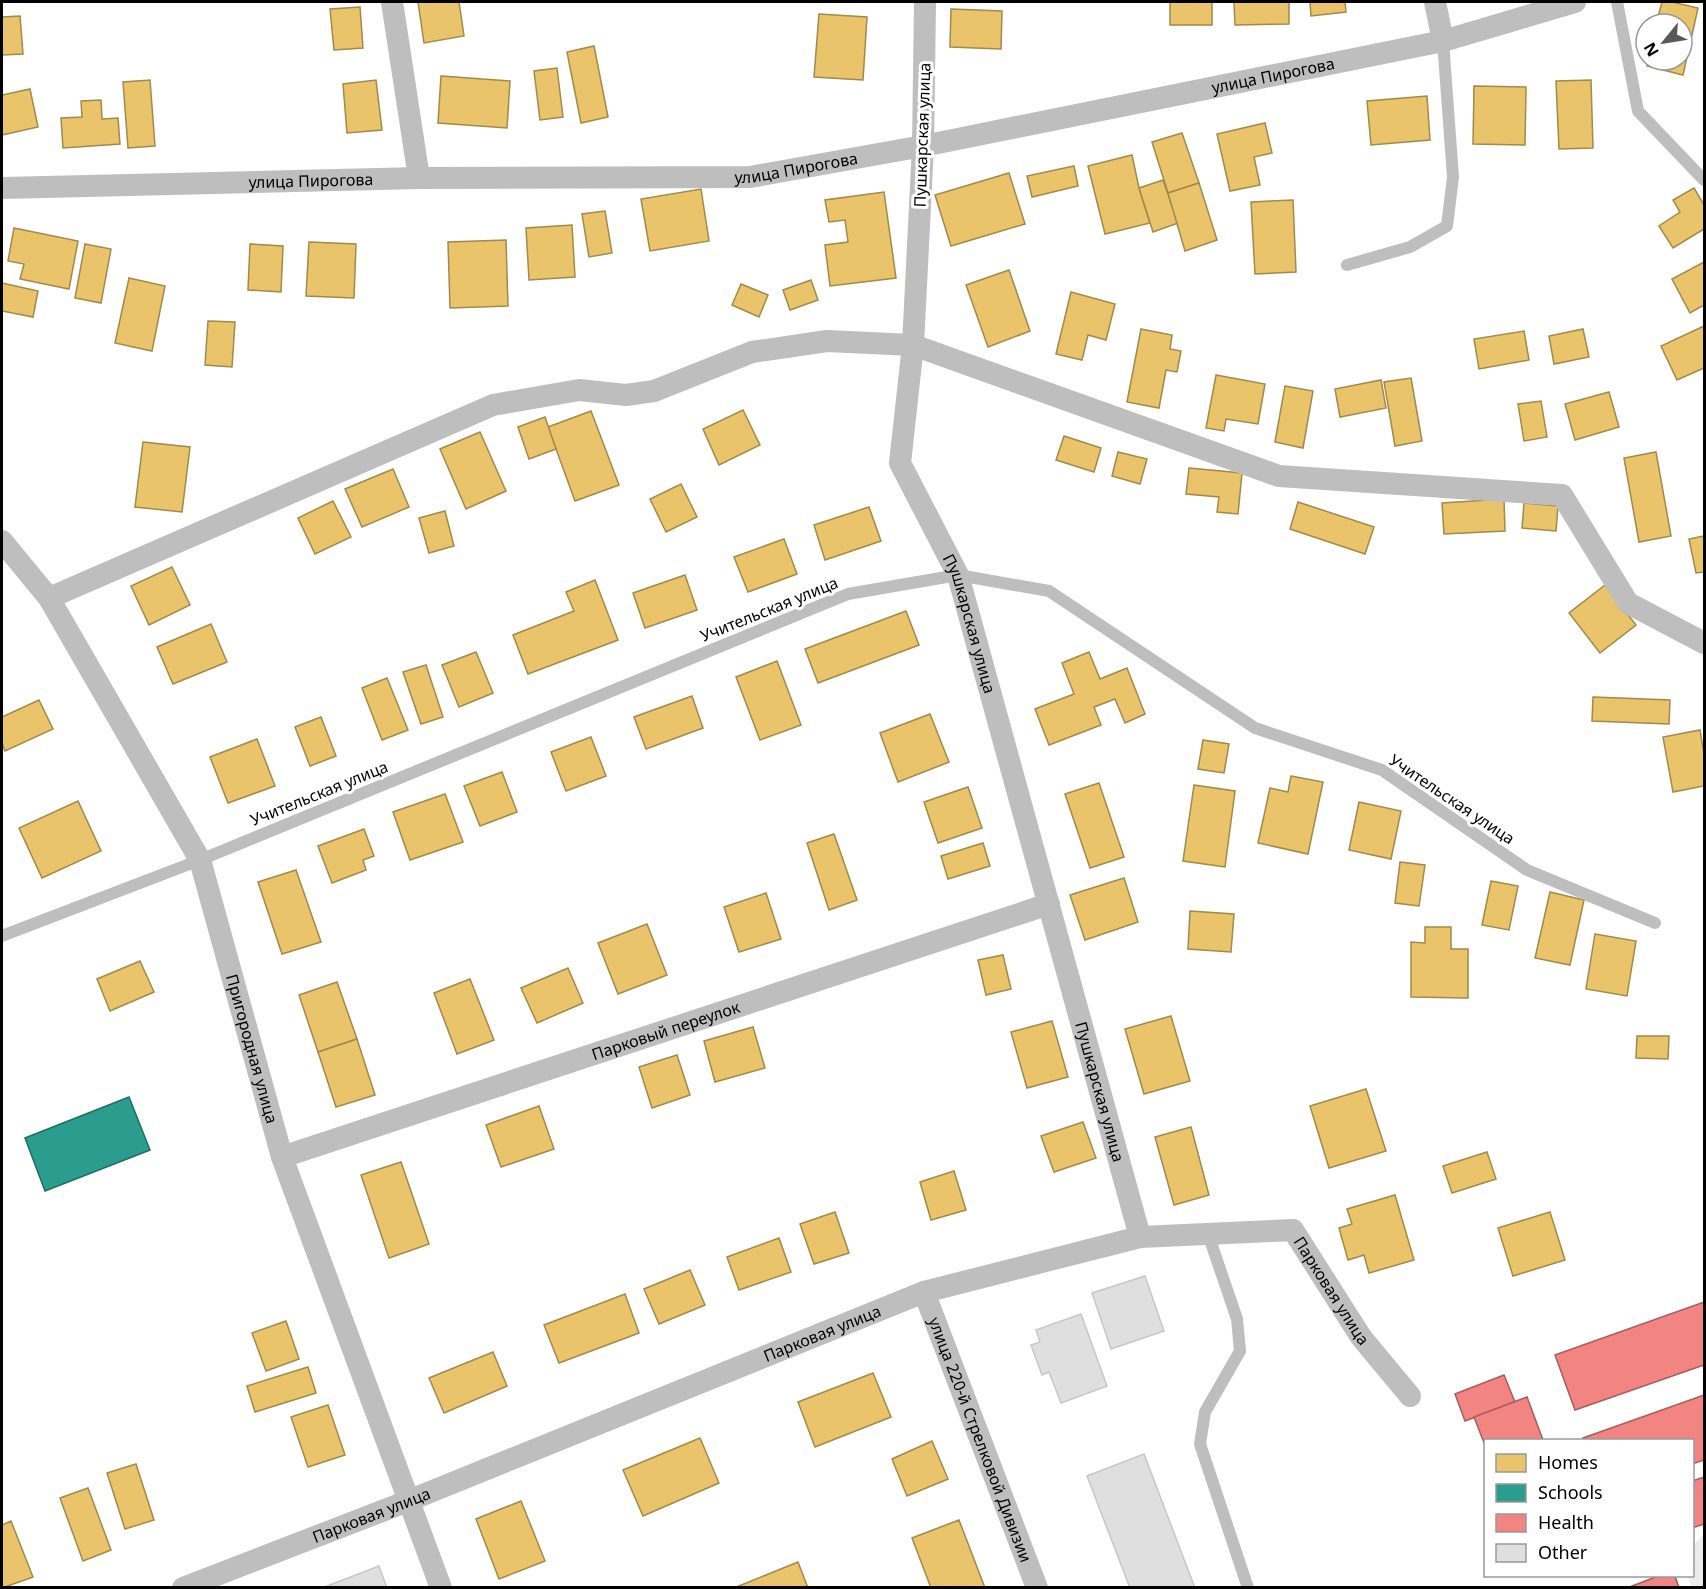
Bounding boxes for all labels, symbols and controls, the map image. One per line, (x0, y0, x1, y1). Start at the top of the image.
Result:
north arrow (1634, 12, 1694, 72)
text: N (1638, 38, 1664, 61)
street label: улица Пирогова (1210, 52, 1336, 98)
street label: Пушкарская улица (908, 62, 936, 208)
street label: улица Пирогова (734, 147, 860, 188)
street label: улица Пирогова (248, 168, 374, 193)
street label: Пушкарская улица (938, 550, 1001, 696)
street label: Учительская улица (697, 571, 841, 647)
street label: Учительская улица (1385, 749, 1519, 849)
street label: Учительская улица (247, 755, 391, 831)
street label: Пригородная улица (221, 971, 283, 1126)
street label: Парковый переулок (589, 996, 743, 1065)
street label: Пушкарская улица (1070, 1019, 1130, 1164)
street label: Парковая улица (1289, 1232, 1374, 1350)
street label: Парковая улица (760, 1300, 884, 1367)
street label: улица 220-й Стрелковой Дивизии (924, 1314, 1037, 1565)
legend (1484, 1439, 1694, 1577)
text: Homes (1538, 1450, 1598, 1474)
text: Schools (1538, 1480, 1603, 1504)
street label: Парковая улица (309, 1482, 434, 1548)
text: Health (1538, 1510, 1594, 1534)
text: Other (1538, 1540, 1588, 1564)

